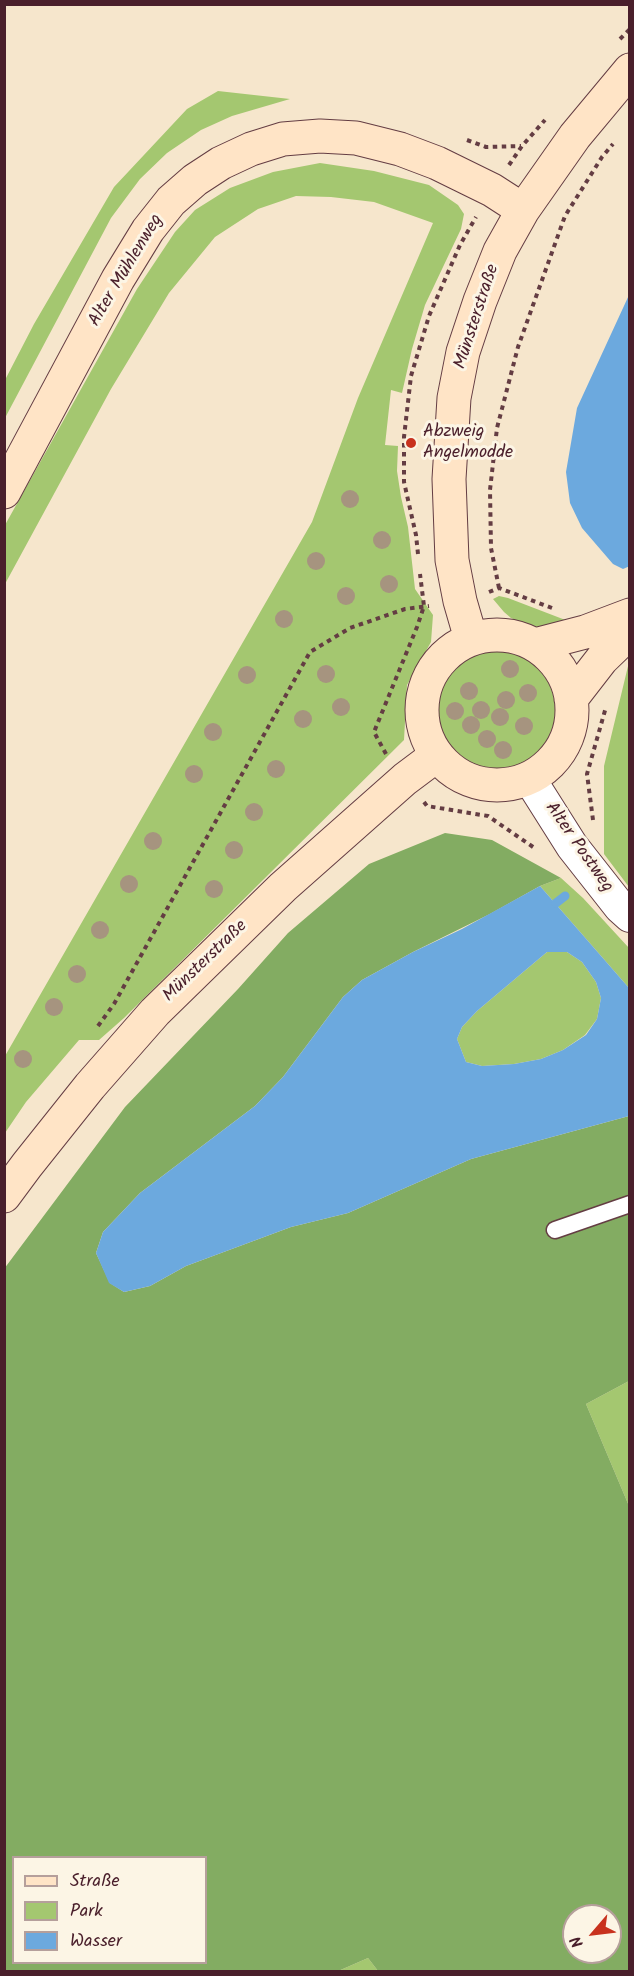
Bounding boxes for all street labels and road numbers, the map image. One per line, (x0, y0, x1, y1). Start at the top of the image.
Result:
street label: Alter Mühlenweg (85, 211, 169, 331)
street label: Münsterstraße (451, 262, 505, 372)
street label: Alter Postweg (539, 799, 617, 897)
street label: Münsterstraße (159, 916, 253, 1008)

